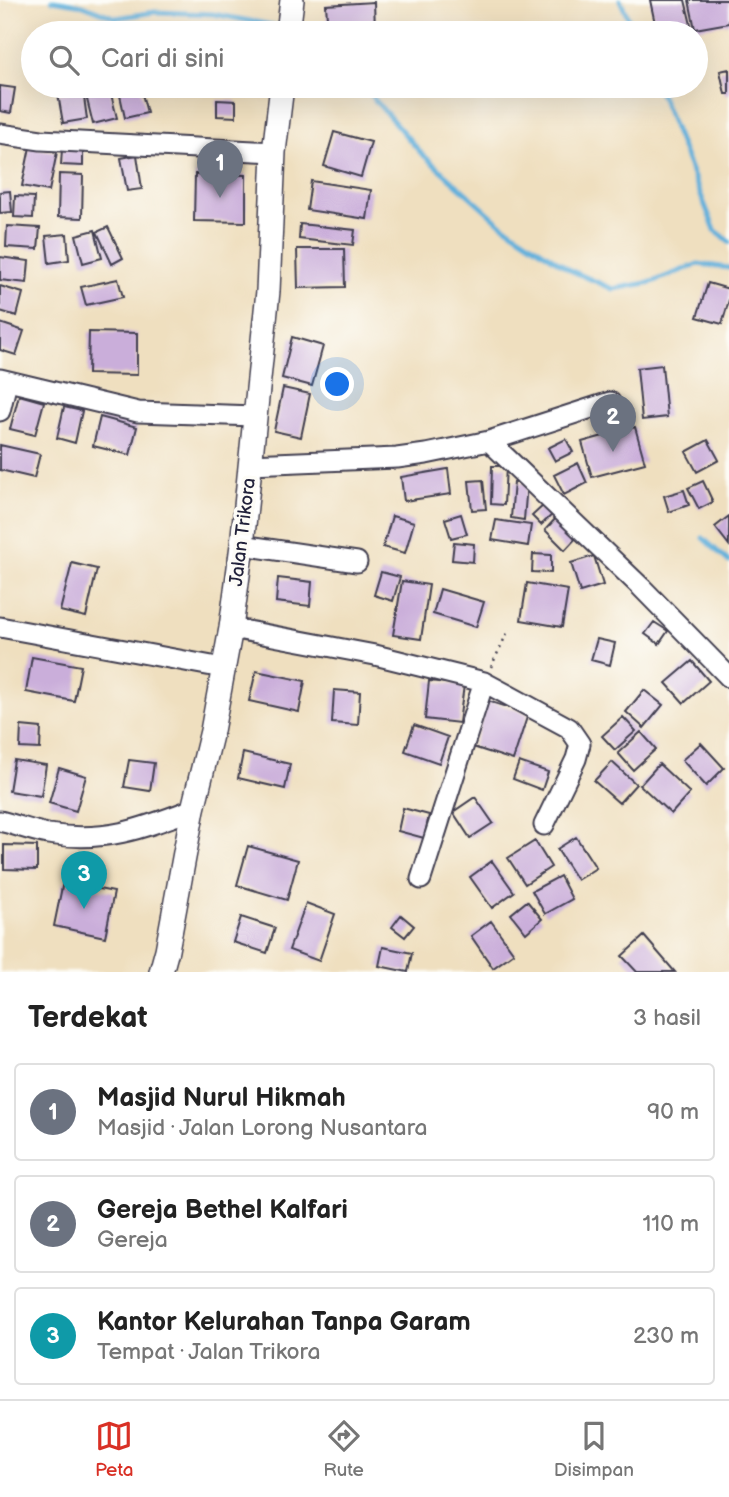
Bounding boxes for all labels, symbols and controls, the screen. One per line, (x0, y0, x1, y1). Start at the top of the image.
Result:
search box (21, 21, 708, 98)
icon: search (45, 41, 83, 79)
text: Cari di sini (101, 44, 224, 75)
pin: 1 (197, 140, 243, 198)
your location (320, 367, 354, 401)
pin: 2 (590, 394, 636, 452)
street label: Jalan Trikora (225, 476, 261, 588)
pin: 3 (61, 851, 107, 909)
text: Terdekat (28, 1000, 147, 1036)
text: 3 hasil (633, 1004, 701, 1032)
text: Masjid Nurul Hikmah (97, 1083, 346, 1114)
text: 1 (48, 1098, 58, 1126)
text: 90 m (647, 1098, 699, 1126)
text: Masjid · Jalan Lorong Nusantara (97, 1114, 428, 1142)
text: Gereja Bethel Kalfari (97, 1195, 348, 1226)
text: 2 (46, 1210, 60, 1238)
text: 110 m (642, 1210, 699, 1238)
text: Gereja (97, 1226, 168, 1254)
text: Kantor Kelurahan Tanpa Garam (97, 1307, 471, 1338)
text: 3 (46, 1322, 60, 1350)
text: 230 m (633, 1322, 699, 1350)
text: Tempat · Jalan Trikora (97, 1338, 320, 1366)
tab: Peta (95, 1417, 133, 1482)
tab: Rute (323, 1417, 364, 1482)
tab: Disimpan (554, 1417, 634, 1482)

